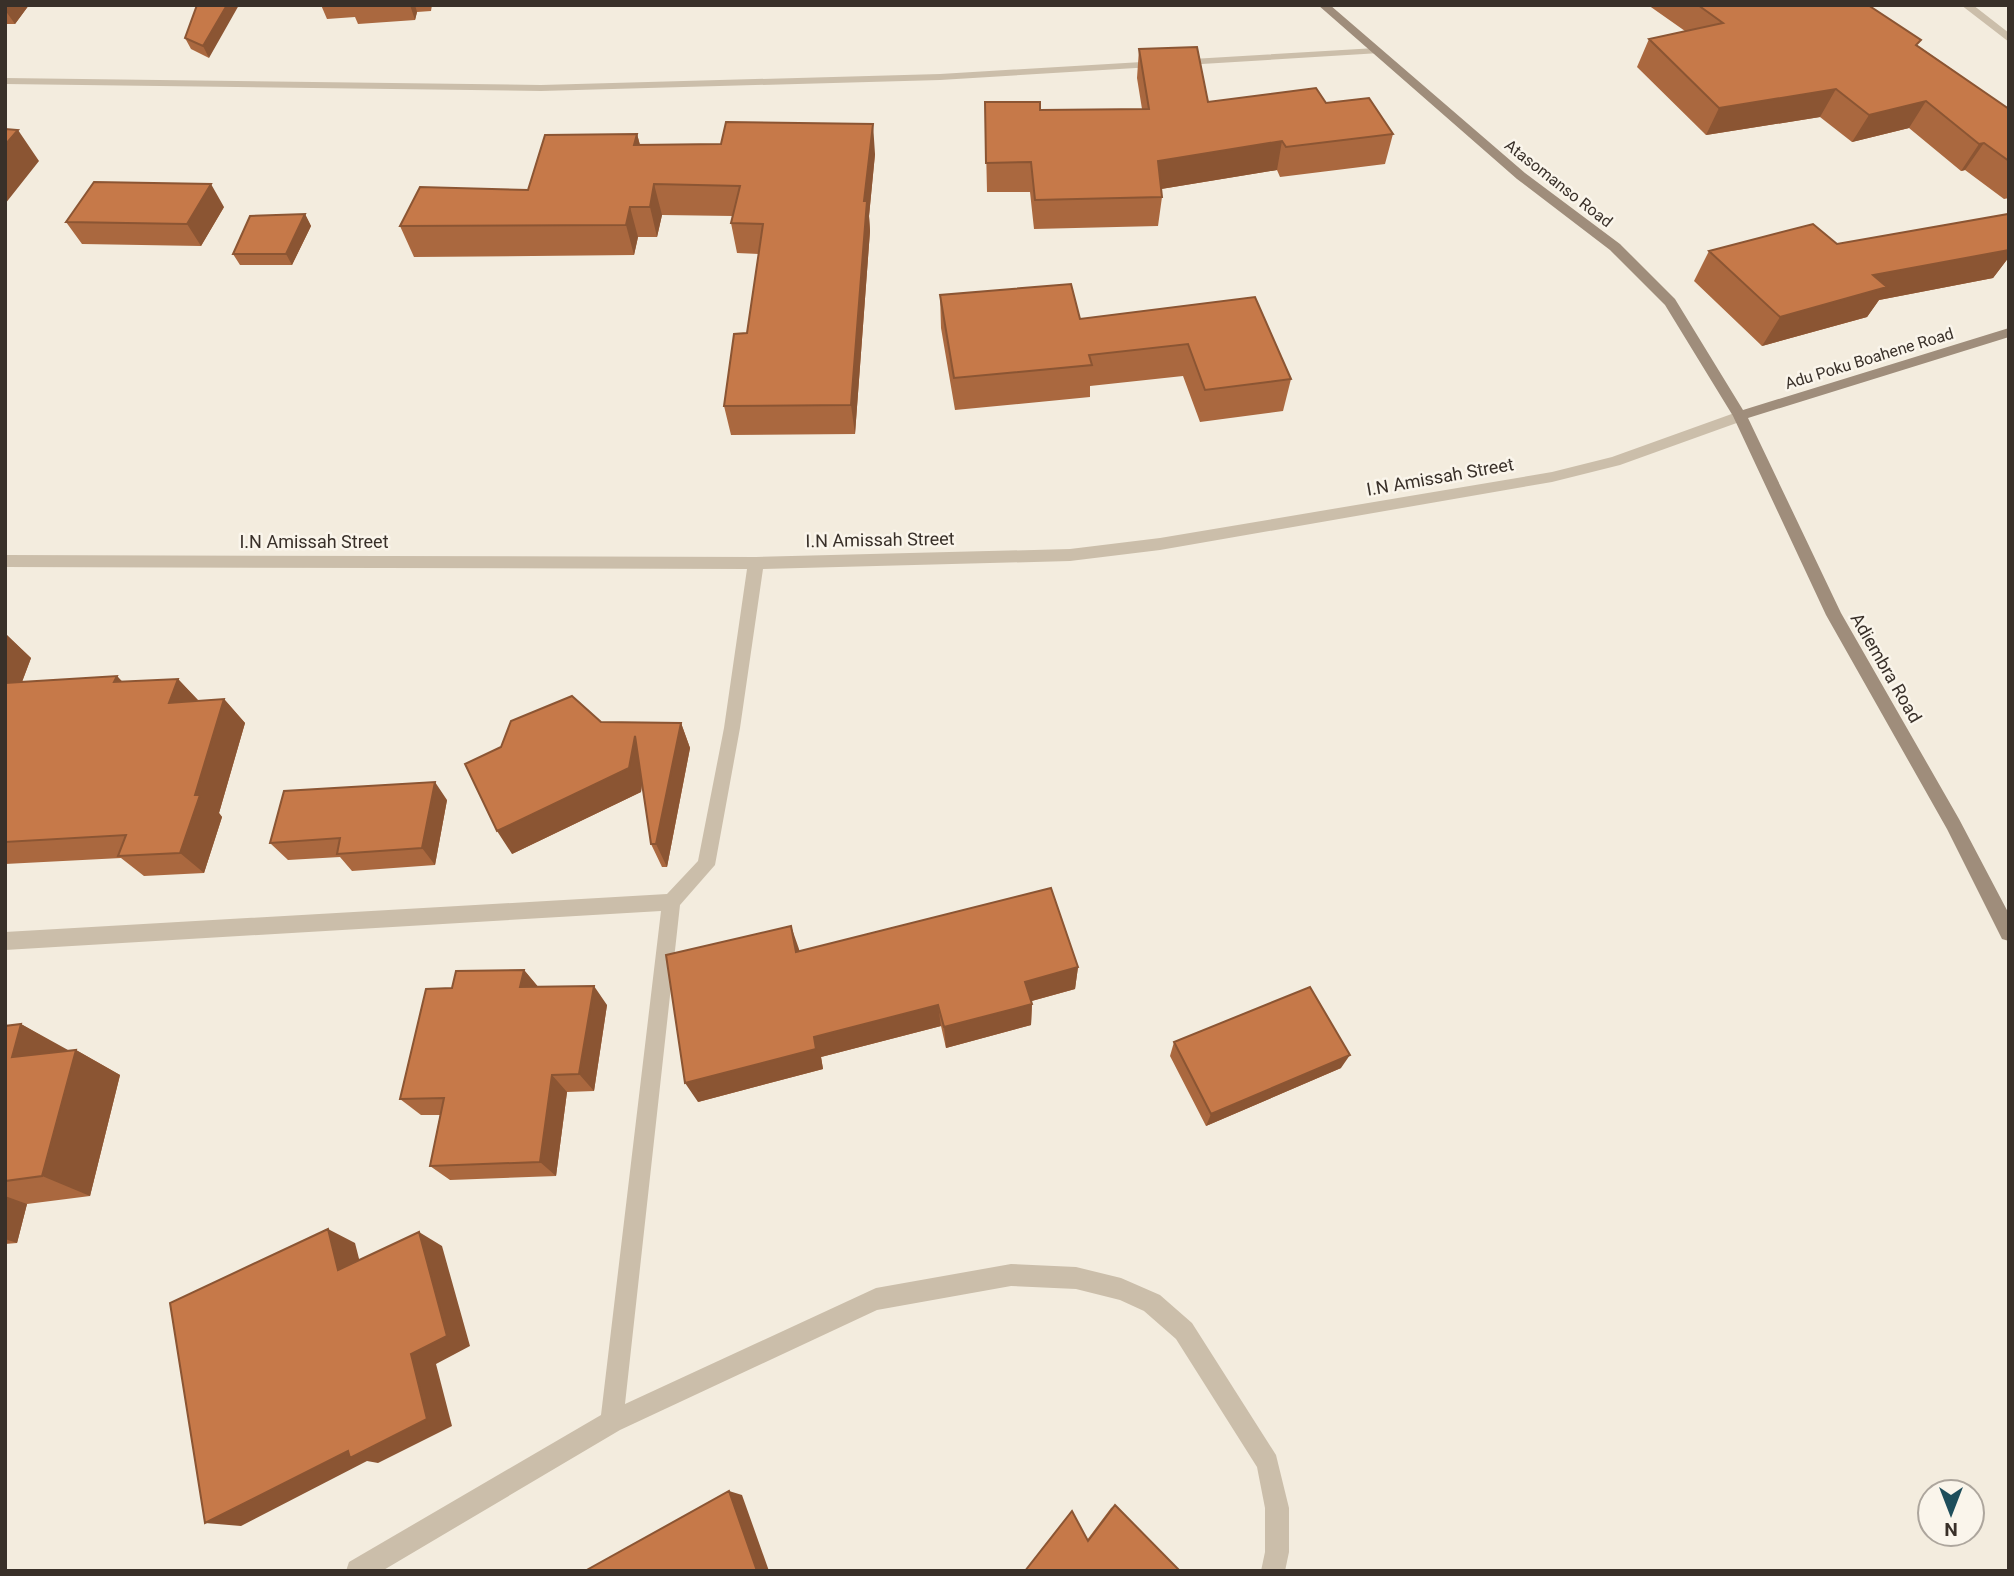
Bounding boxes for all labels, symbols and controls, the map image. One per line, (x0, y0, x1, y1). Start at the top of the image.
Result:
street label: Atasomanso Road (1501, 136, 1616, 231)
street label: Adu Poku Boahene Road (1783, 324, 1956, 393)
street label: I.N Amissah Street (1365, 453, 1515, 500)
street label: I.N Amissah Street (805, 528, 955, 551)
street label: I.N Amissah Street (239, 531, 389, 552)
street label: Adiembra Road (1847, 609, 1926, 726)
north arrow (1916, 1478, 1986, 1548)
text: N (1944, 1518, 1958, 1541)

